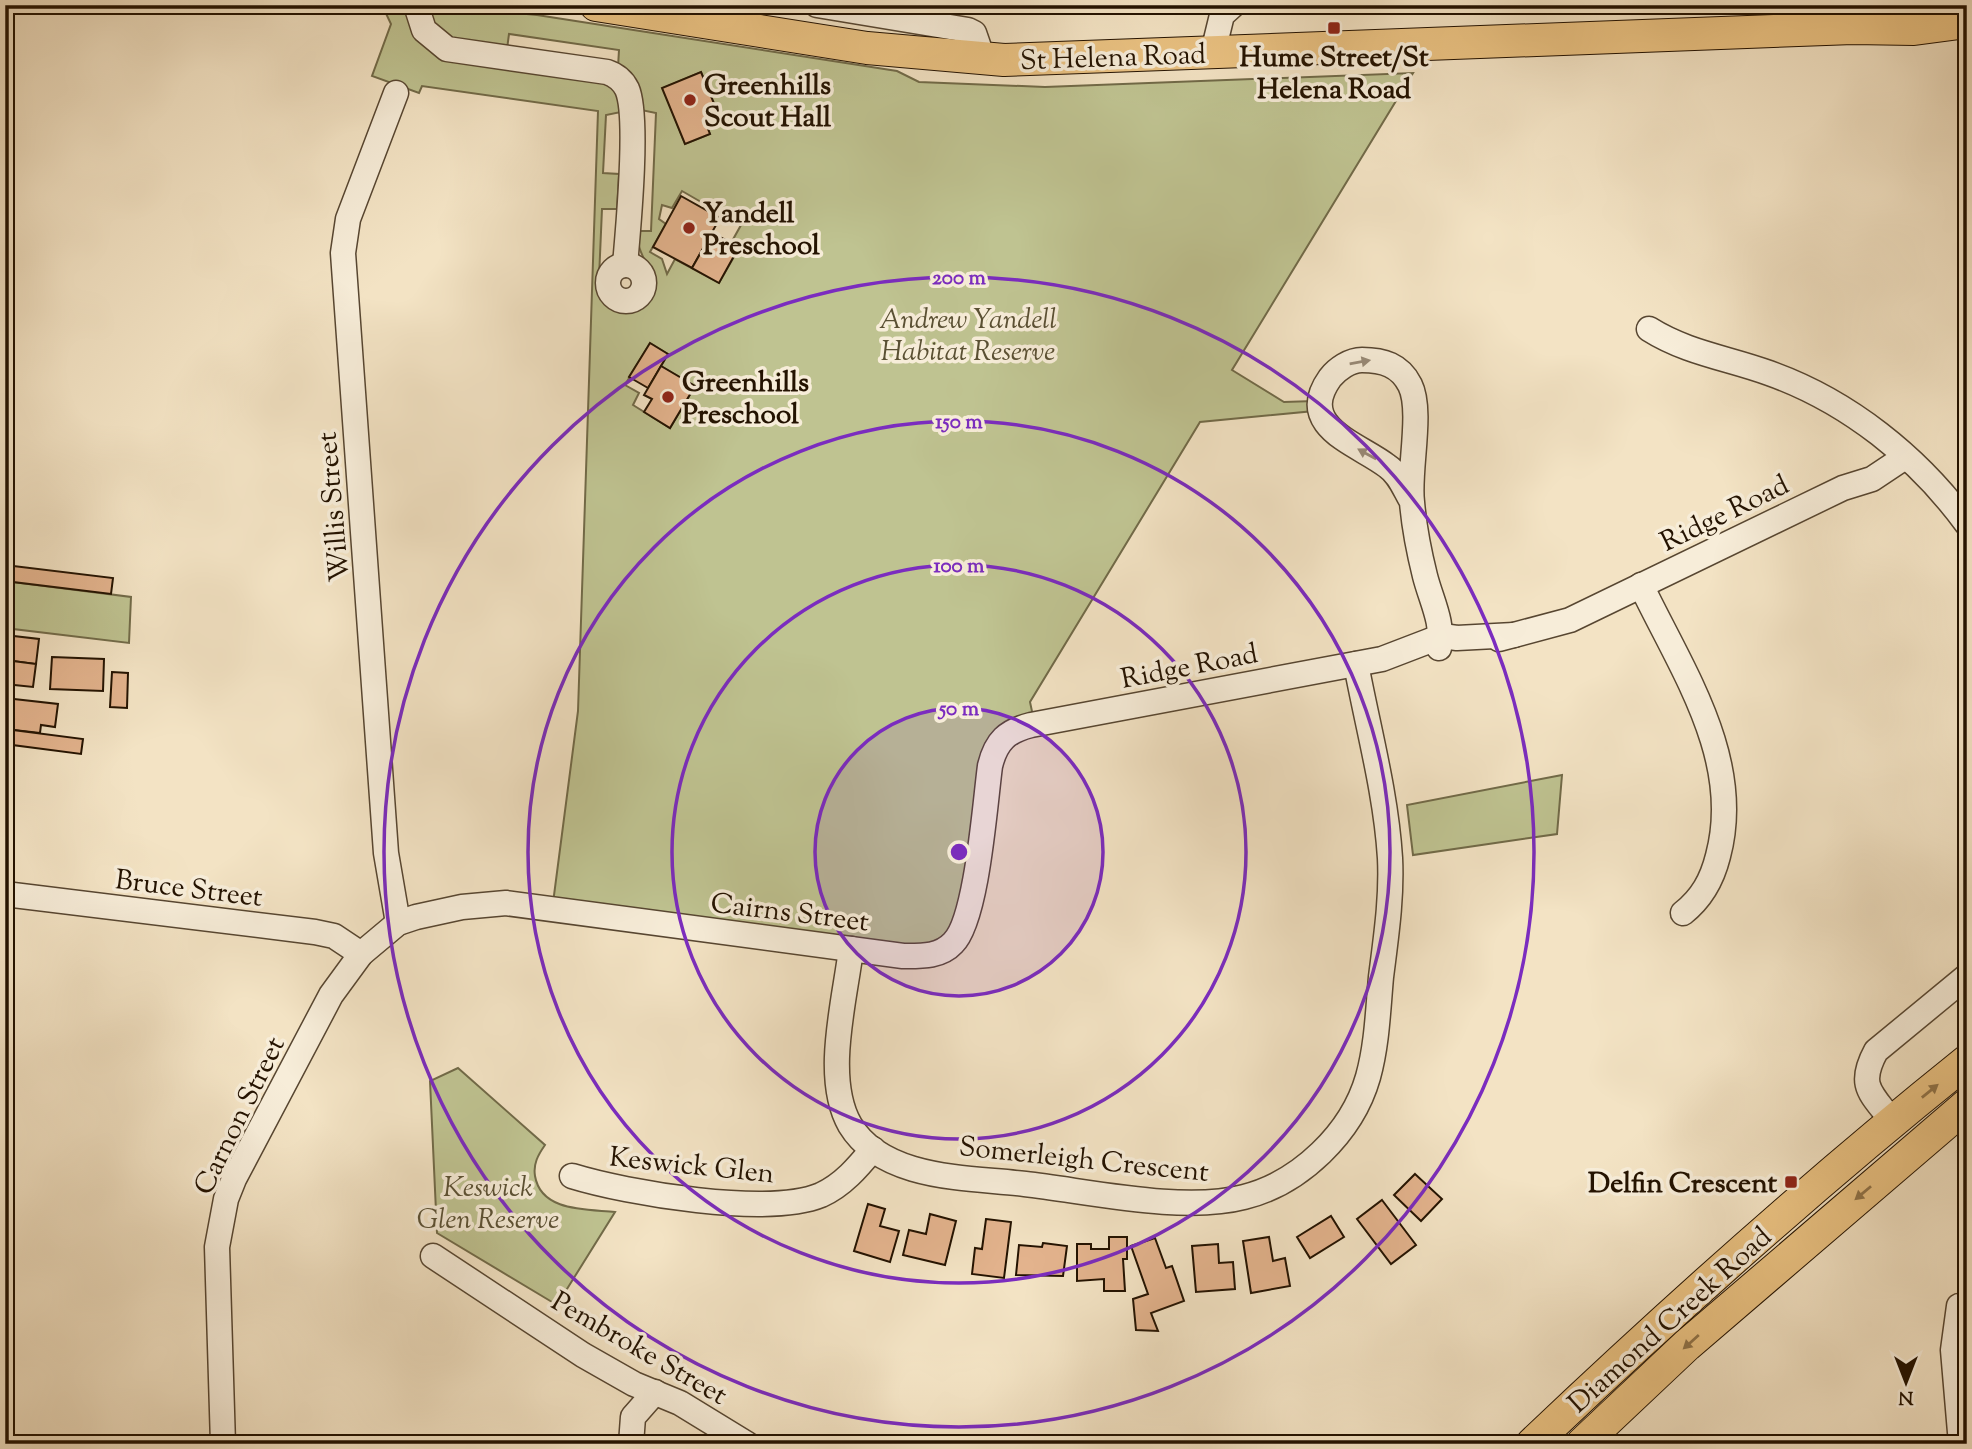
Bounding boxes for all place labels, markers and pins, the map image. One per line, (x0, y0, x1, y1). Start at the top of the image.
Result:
marker: Hume Street/St Helena Road (1326, 20, 1342, 36)
place label: Hume Street/St Helena Road (1239, 39, 1429, 111)
place label: Greenhills Scout Hall (704, 67, 831, 139)
marker: Greenhills Scout Hall (682, 92, 698, 108)
place label: Yandell Preschool (703, 195, 820, 267)
marker: Yandell Preschool (681, 220, 697, 236)
place label: Greenhills Preschool (682, 364, 809, 436)
marker: Greenhills Preschool (660, 389, 676, 405)
centre of rings (947, 840, 971, 864)
place label: Delfin Crescent (1588, 1165, 1777, 1205)
marker: Delfin Crescent (1783, 1174, 1799, 1190)

